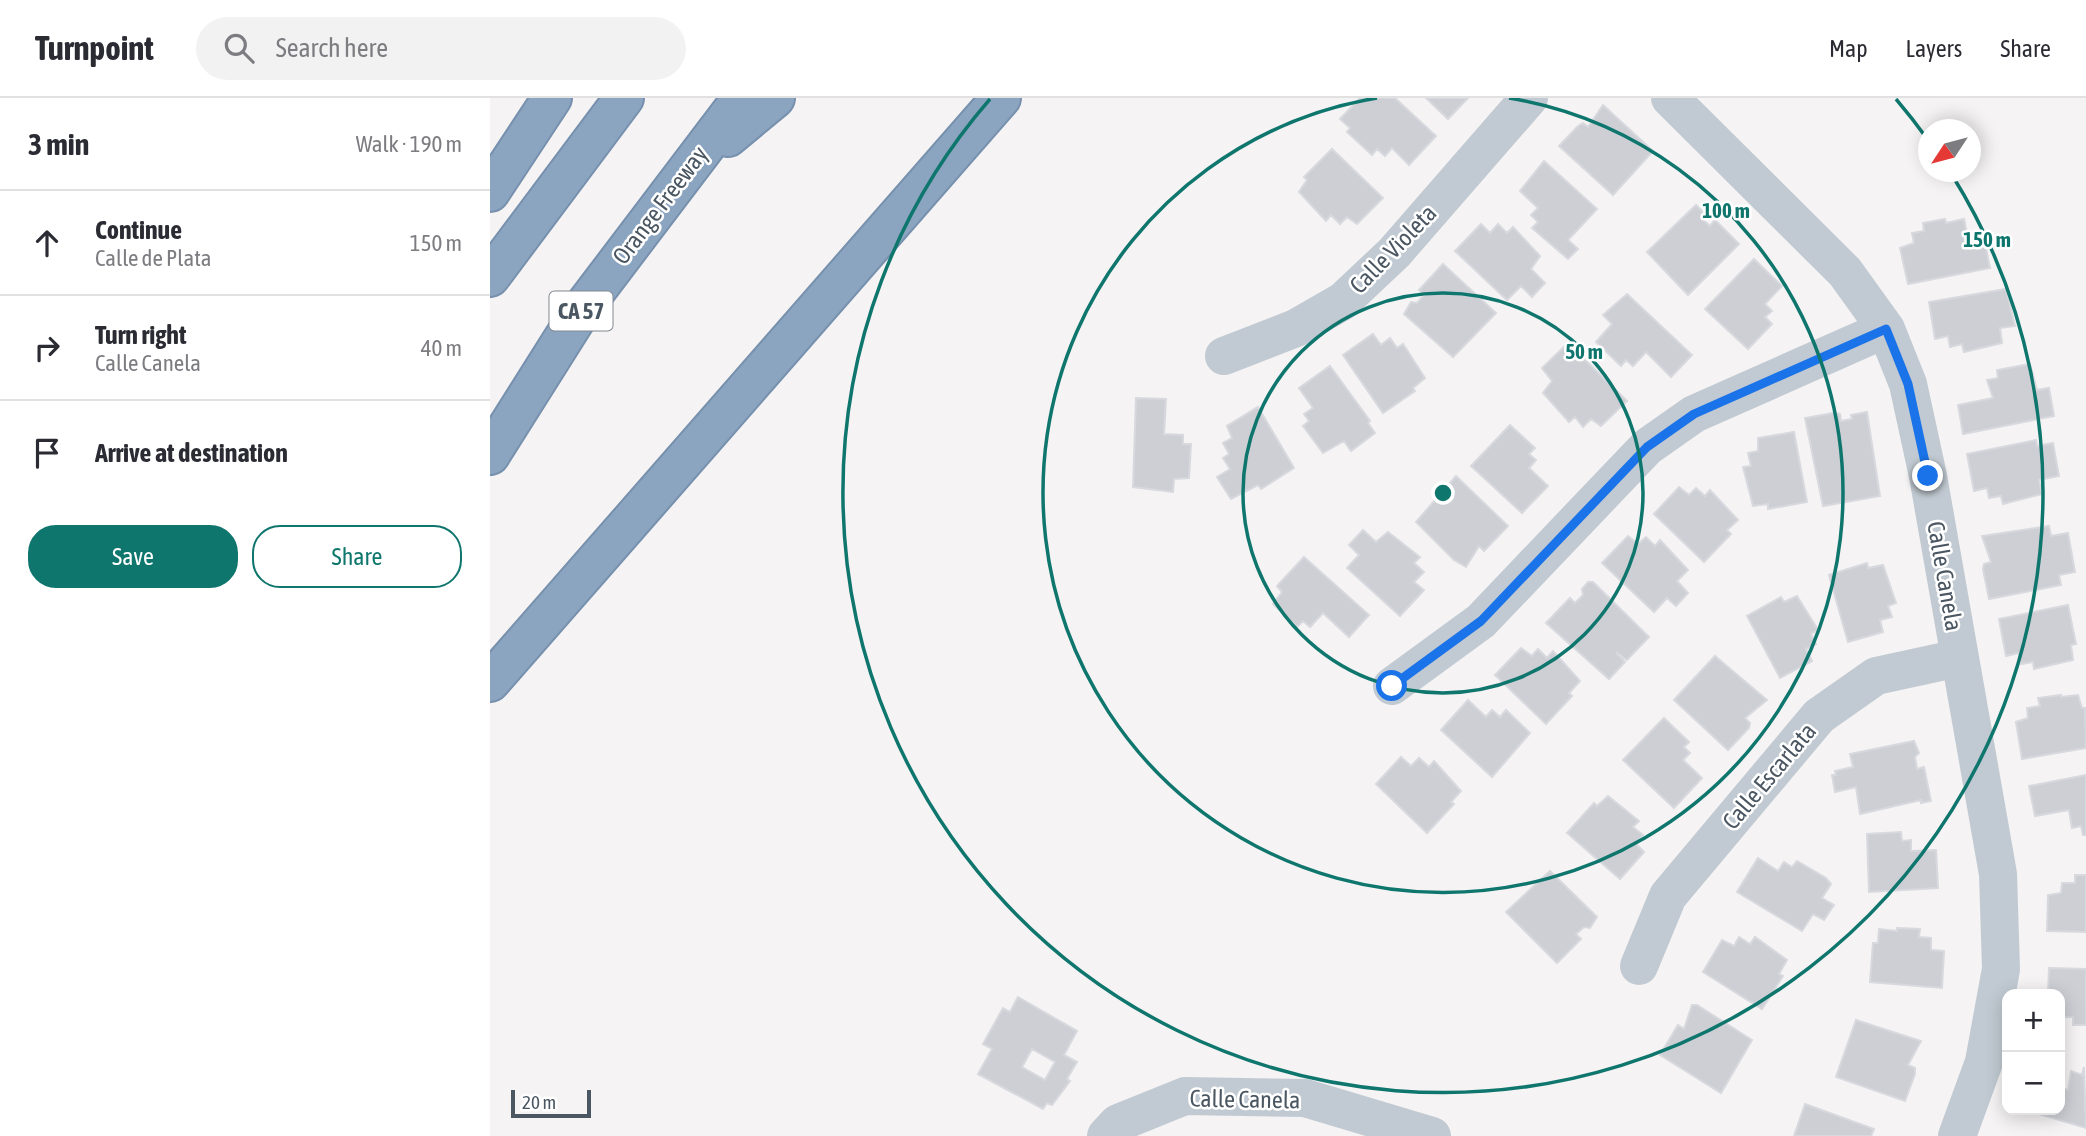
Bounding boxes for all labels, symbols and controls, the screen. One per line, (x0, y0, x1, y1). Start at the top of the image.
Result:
search box (196, 17, 686, 80)
text: Turnpoint (35, 29, 154, 67)
icon: search (220, 29, 258, 67)
text: Search here (276, 33, 388, 63)
text: Map (1829, 35, 1868, 62)
text: Layers (1906, 35, 1962, 62)
text: Share (2000, 35, 2051, 62)
north arrow (1918, 119, 1981, 182)
text: 3 min (28, 127, 89, 161)
text: Walk · 190 m (356, 131, 462, 157)
street label: Orange Freeway (607, 141, 713, 269)
text: 100 m (1702, 198, 1750, 222)
street label: Calle Violeta (1344, 199, 1442, 299)
text: Continue (95, 215, 182, 245)
icon: ahead (28, 224, 66, 262)
text: 150 m (1963, 227, 2011, 251)
text: 150 m (410, 230, 462, 256)
text: Calle de Plata (95, 245, 211, 271)
road number: CA 57 (550, 292, 612, 330)
text: Turn right (95, 320, 186, 350)
icon: right (28, 329, 66, 367)
text: 40 m (421, 335, 462, 361)
text: 50 m (1565, 339, 1603, 363)
text: Calle Canela (95, 350, 201, 376)
icon: arrive (28, 434, 66, 472)
text: Arrive at destination (95, 438, 288, 468)
route end (1912, 460, 1943, 491)
centre of rings (1431, 481, 1455, 505)
street label: Calle Canela (1922, 519, 1968, 633)
button: Save (28, 525, 238, 588)
button: Share (252, 525, 462, 588)
route start (1376, 670, 1407, 701)
street label: Calle Escarlata (1717, 718, 1821, 834)
map controls (2002, 989, 2065, 1115)
button: + (2002, 989, 2065, 1052)
button: − (2002, 1052, 2065, 1115)
street label: Calle Canela (1189, 1085, 1301, 1113)
scale bar (511, 1087, 592, 1119)
text: 20 m (522, 1091, 556, 1113)

